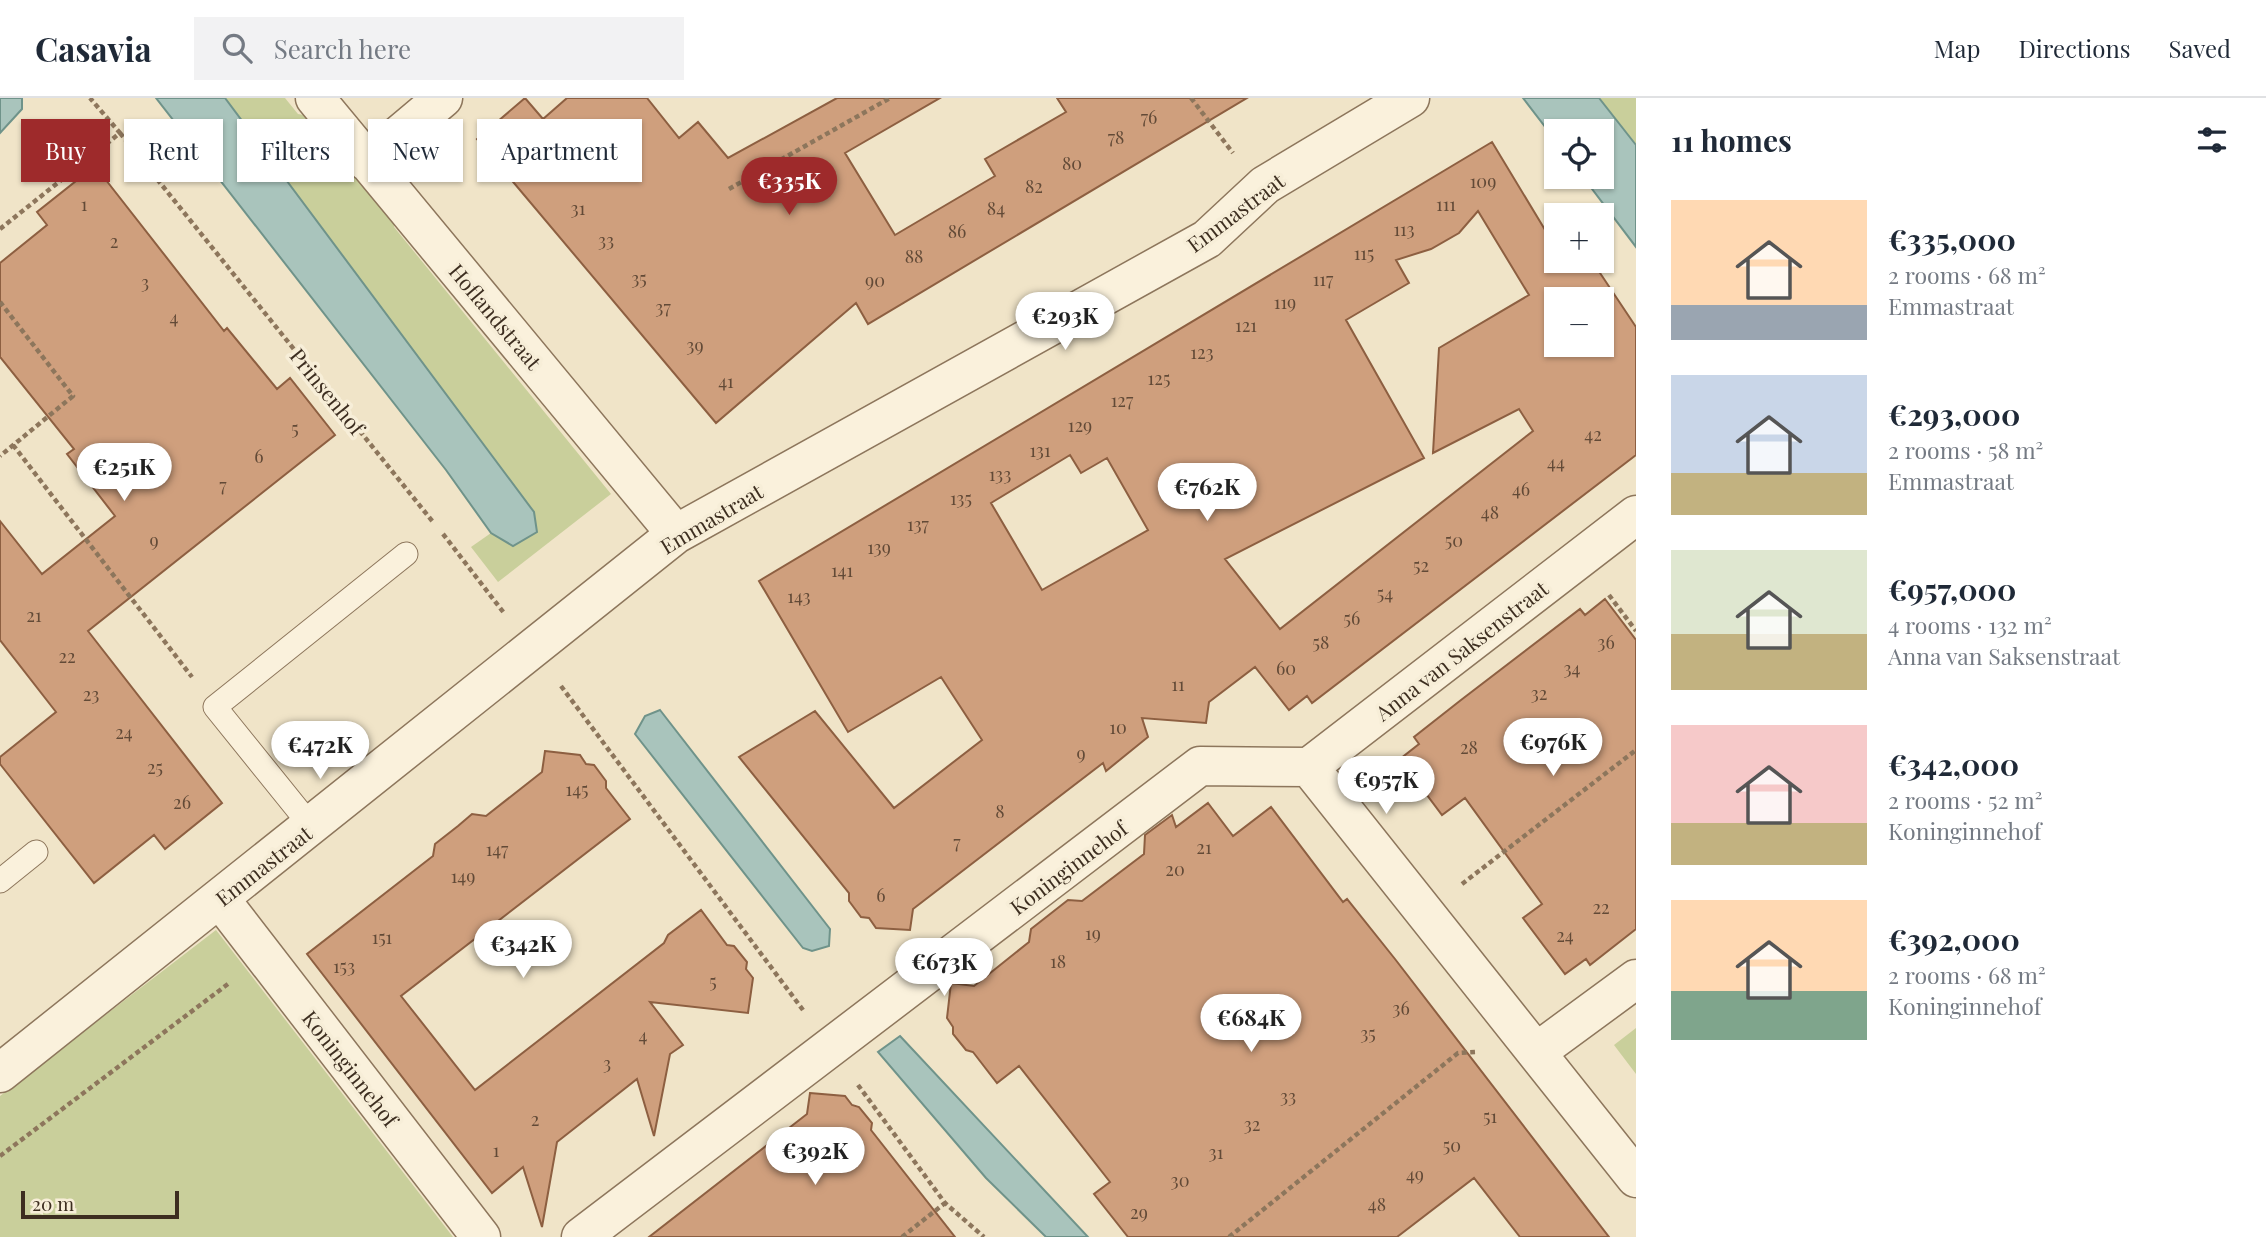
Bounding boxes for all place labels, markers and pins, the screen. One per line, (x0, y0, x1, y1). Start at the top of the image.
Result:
pin: €335K (740, 158, 838, 217)
pin: €293K (1016, 292, 1114, 352)
pin: €251K (75, 444, 173, 503)
pin: €762K (1158, 464, 1256, 523)
pin: €976K (1504, 718, 1602, 778)
pin: €472K (271, 722, 369, 781)
pin: €957K (1337, 756, 1435, 816)
pin: €342K (474, 920, 572, 980)
pin: €673K (895, 939, 993, 998)
pin: €684K (1202, 995, 1300, 1054)
pin: €392K (766, 1128, 864, 1187)

